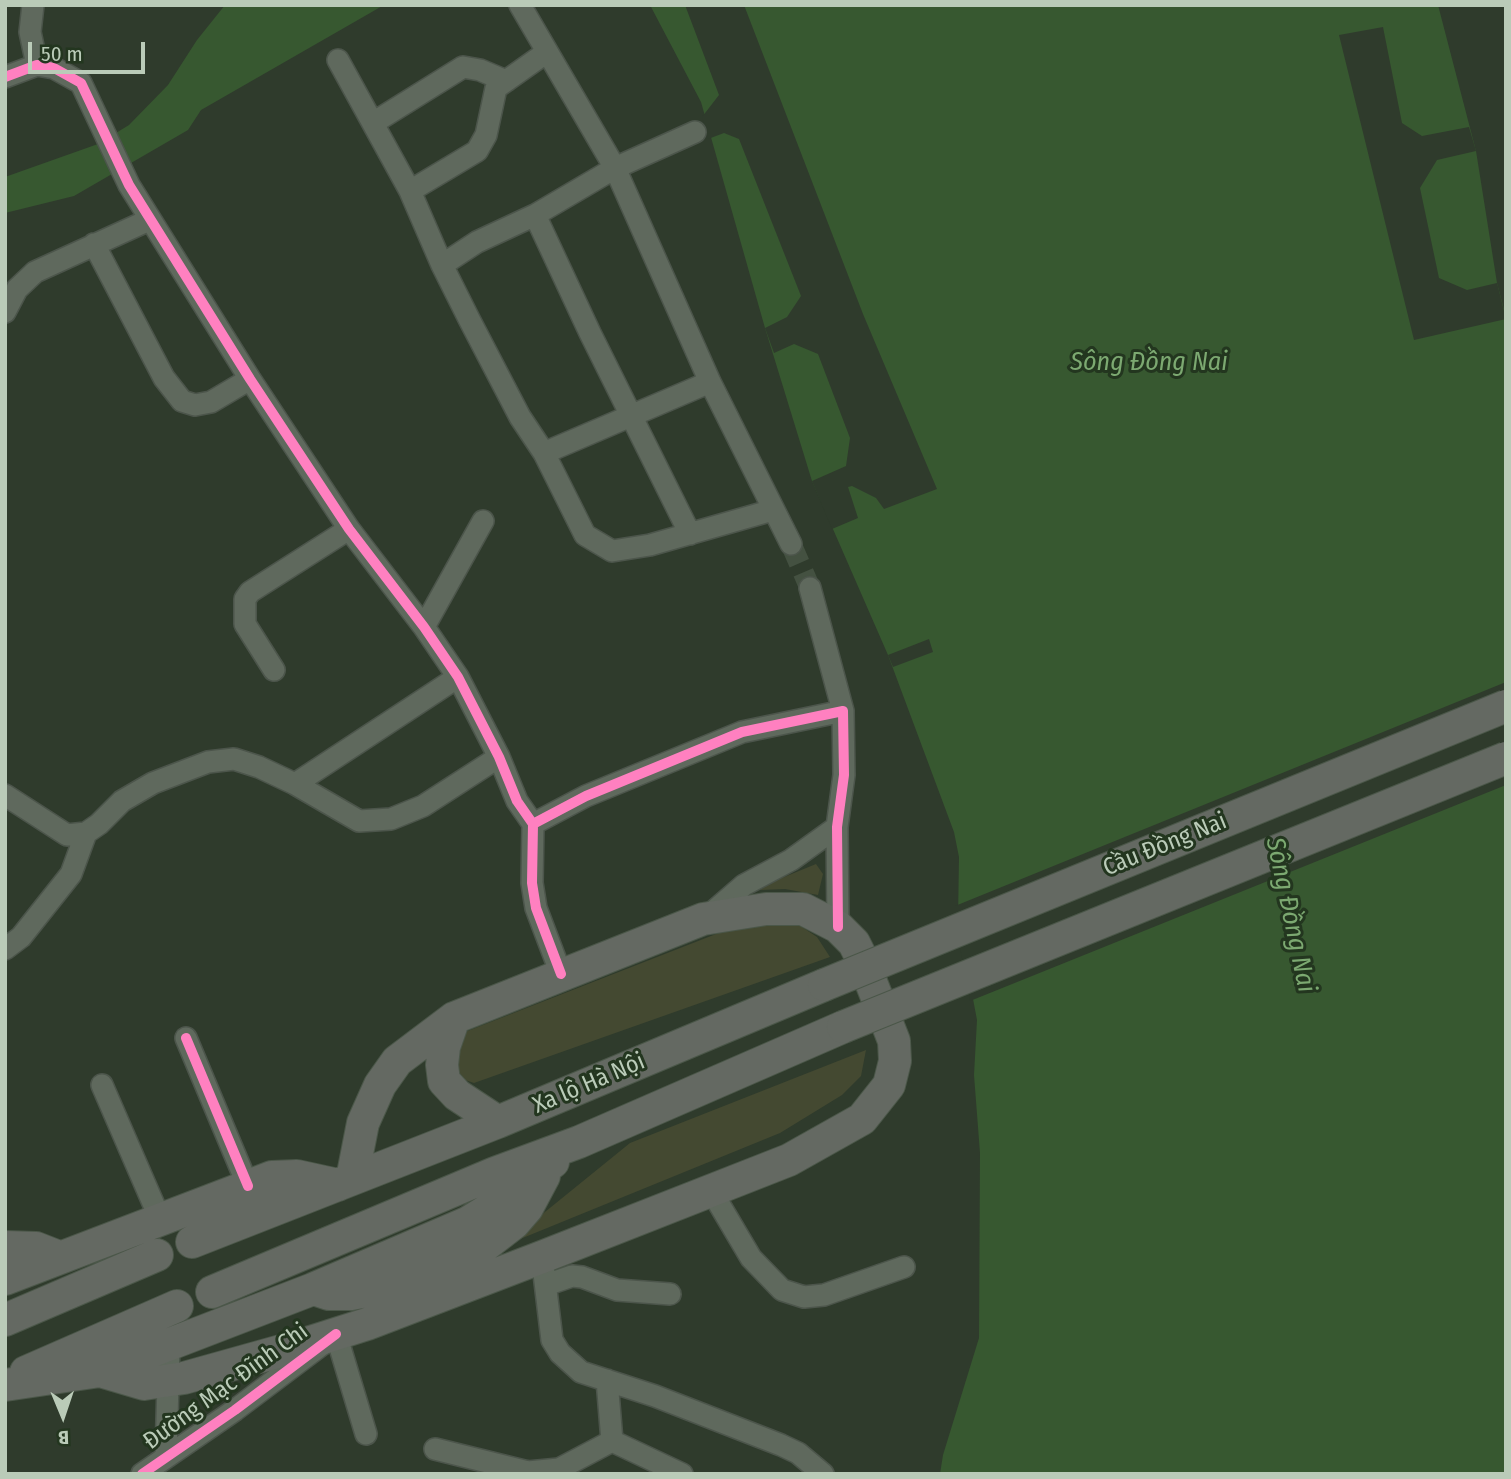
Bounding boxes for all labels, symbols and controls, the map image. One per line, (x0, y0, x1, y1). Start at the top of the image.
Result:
scale bar (32, 28, 149, 72)
text: 50 m (41, 41, 83, 67)
water label: Sông Đồng Nai (1070, 347, 1228, 379)
street label: Cầu Đồng Nai (1099, 807, 1231, 883)
water label: Sông Đồng Nai (1258, 835, 1322, 995)
street label: Xa lộ Hà Nội (529, 1048, 649, 1120)
street label: Đường Mạc Đĩnh Chi (138, 1318, 314, 1456)
north arrow (28, 1381, 98, 1451)
text: B (58, 1426, 69, 1449)

